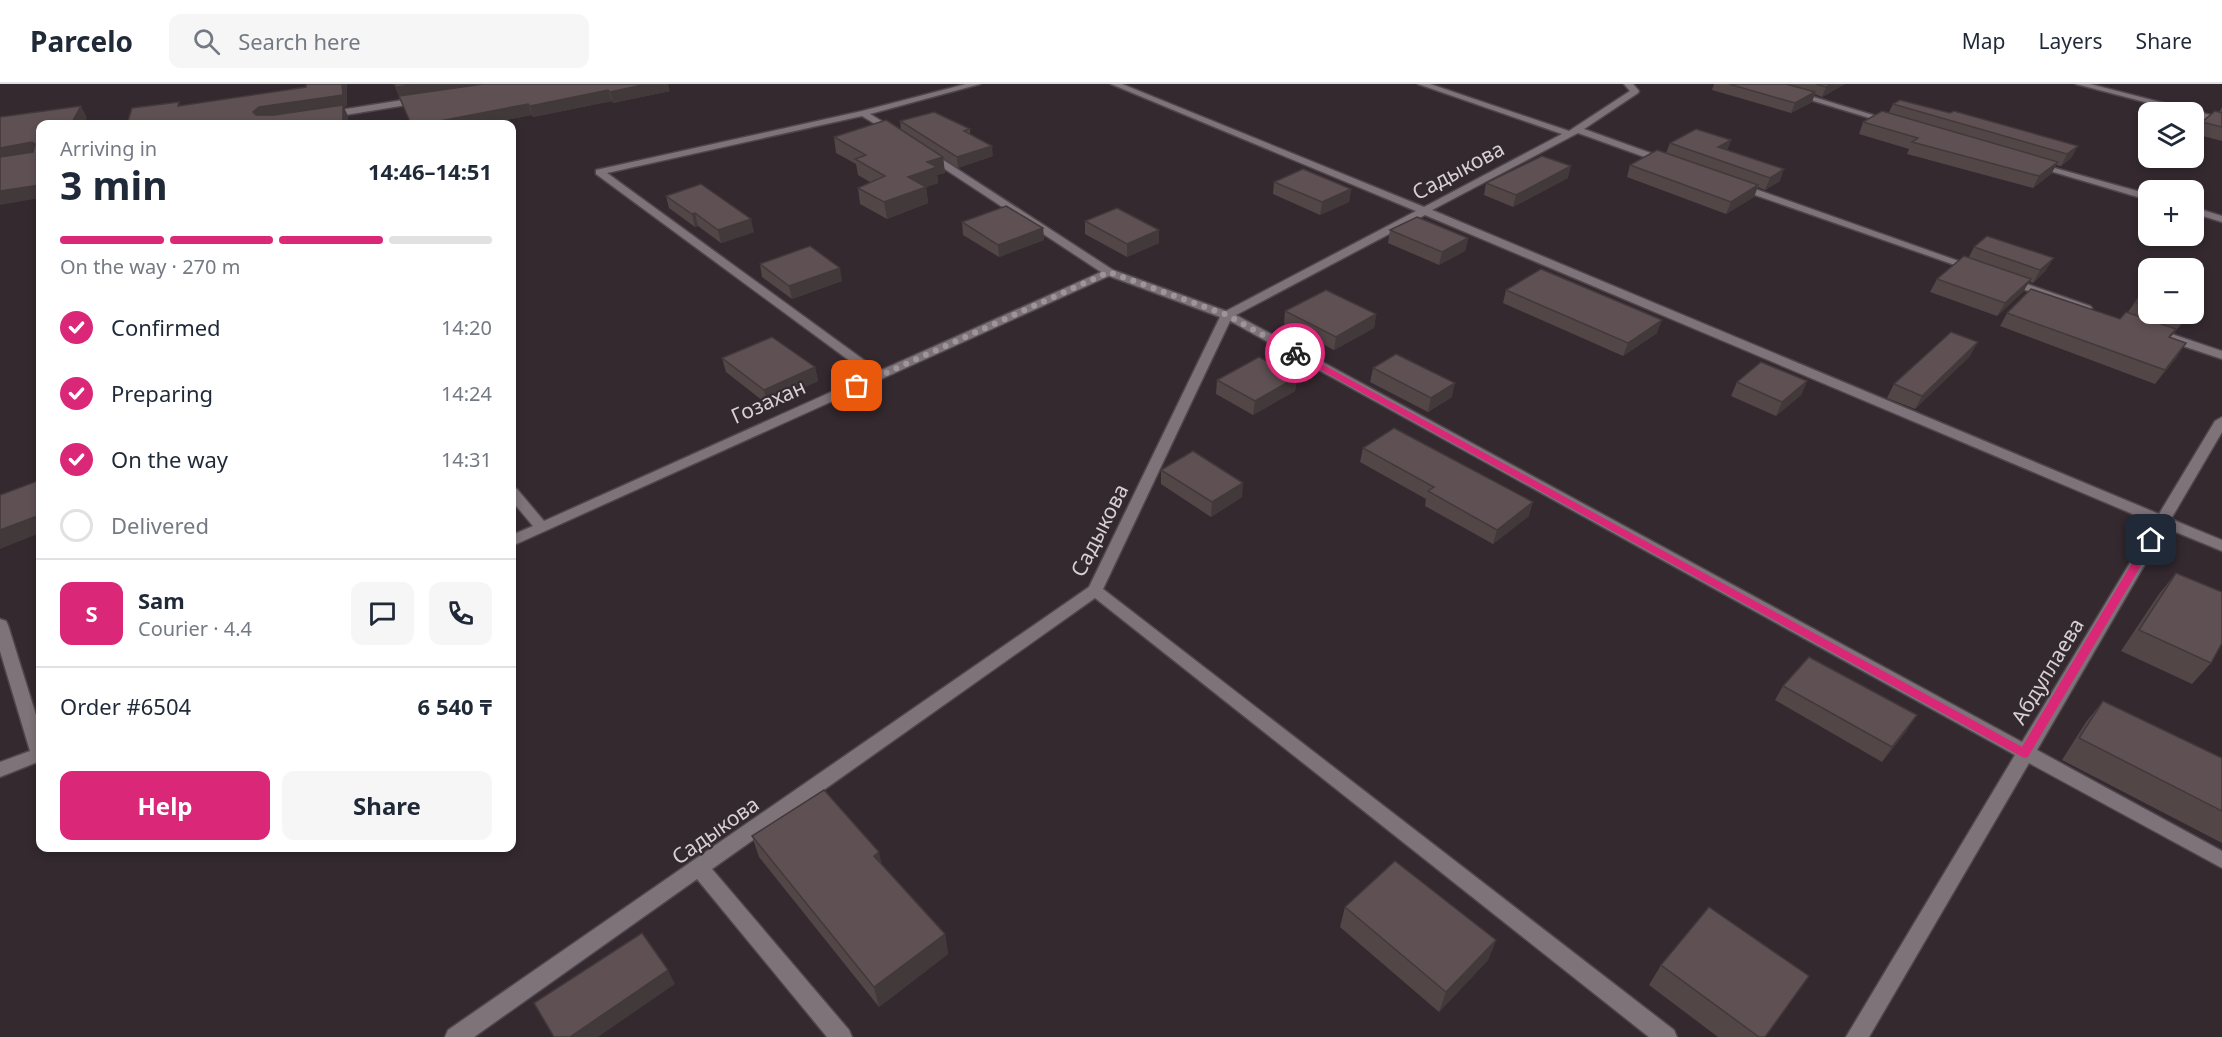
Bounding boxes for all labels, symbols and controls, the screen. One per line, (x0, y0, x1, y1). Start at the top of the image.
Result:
search box (169, 14, 589, 68)
text: Parcelo (30, 22, 133, 60)
icon: search (190, 25, 223, 58)
text: Search here (238, 26, 361, 56)
text: Map (1962, 27, 2006, 55)
text: Layers (2039, 27, 2103, 55)
text: Share (2136, 27, 2192, 55)
map controls (2138, 102, 2204, 324)
button: layers (2138, 102, 2204, 168)
street label: Садыкова (1407, 134, 1509, 206)
text: Arriving in (60, 135, 157, 162)
text: 14:46–14:51 (368, 156, 492, 186)
text: 3 min (60, 158, 167, 211)
button: + (2138, 180, 2204, 246)
text: On the way · 270 m (60, 253, 240, 280)
button: − (2138, 258, 2204, 324)
icon: check (60, 311, 93, 344)
text: Confirmed (111, 312, 221, 342)
text: 14:20 (441, 314, 492, 341)
courier (1265, 323, 1325, 383)
icon: bike (1279, 337, 1312, 370)
pin (831, 360, 882, 411)
icon: bag (840, 369, 873, 402)
street label: Гозахан (726, 372, 810, 430)
icon: check (60, 377, 93, 410)
text: Preparing (111, 378, 213, 408)
text: 14:24 (441, 380, 492, 407)
icon: check (60, 443, 93, 476)
text: On the way (111, 444, 228, 474)
text: 14:31 (441, 446, 492, 473)
street label: Садыкова (1064, 479, 1134, 581)
text: Delivered (111, 510, 209, 540)
pin (2125, 514, 2176, 565)
icon: home (2134, 523, 2167, 556)
button: chat (351, 582, 414, 645)
button: phone (429, 582, 492, 645)
text: Sam (138, 585, 185, 615)
text: S (85, 598, 98, 628)
street label: Абдуллаева (2004, 613, 2090, 729)
text: Courier · 4.4 (138, 615, 252, 642)
text: Order #6504 (60, 691, 191, 721)
text: 6 540 ₸ (418, 691, 492, 721)
button: Help (60, 771, 270, 840)
button: Share (282, 771, 492, 840)
street label: Садыкова (666, 790, 764, 870)

